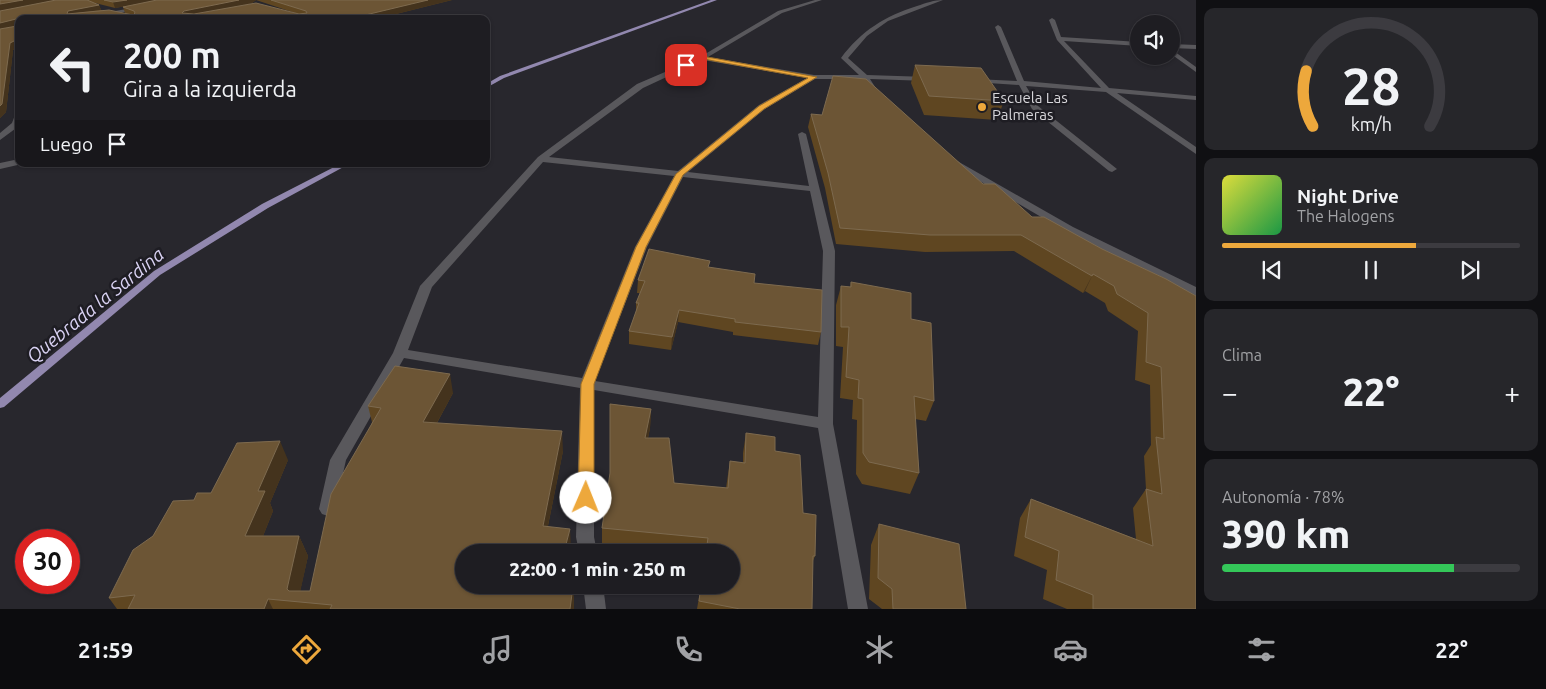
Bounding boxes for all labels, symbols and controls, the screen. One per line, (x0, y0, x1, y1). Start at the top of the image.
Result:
map controls (1130, 15, 1180, 65)
button: sound (1130, 15, 1180, 65)
icon: left (40, 35, 105, 100)
text: 200 m (123, 35, 221, 75)
pin (665, 44, 707, 86)
icon: arrive (672, 51, 700, 79)
text: 28 (1342, 57, 1400, 115)
text: Gira a la izquierda (123, 76, 297, 101)
place label: Escuela Las Palmeras (992, 89, 1068, 123)
marker: Escuela Las Palmeras (976, 101, 988, 113)
text: km/h (1350, 114, 1392, 134)
icon: arrive (103, 130, 131, 158)
text: Luego (40, 133, 93, 155)
text: Night Drive (1297, 185, 1399, 207)
text: The Halogens (1297, 207, 1395, 225)
water label: Quebrada la Sardina (22, 243, 168, 367)
icon: previous (1258, 256, 1286, 284)
icon: pause (1357, 256, 1385, 284)
icon: next (1456, 256, 1484, 284)
text: Clima (1222, 346, 1262, 364)
text: 22° (1343, 371, 1399, 413)
text: − (1222, 377, 1238, 408)
text: + (1504, 377, 1520, 408)
position arrow (559, 471, 611, 523)
text: Autonomía · 78% (1222, 488, 1344, 506)
text: 390 km (1222, 513, 1350, 555)
speed limit sign: 30 (15, 529, 80, 594)
text: 22:00 · 1 min · 250 m (509, 558, 686, 580)
icon: directions (289, 632, 324, 667)
icon: music (480, 632, 515, 667)
icon: phone (671, 632, 706, 667)
icon: climate (862, 632, 897, 667)
icon: car (1053, 632, 1088, 667)
icon: filters (1244, 632, 1279, 667)
text: 21:59 (78, 637, 133, 662)
text: 22° (1435, 637, 1468, 662)

